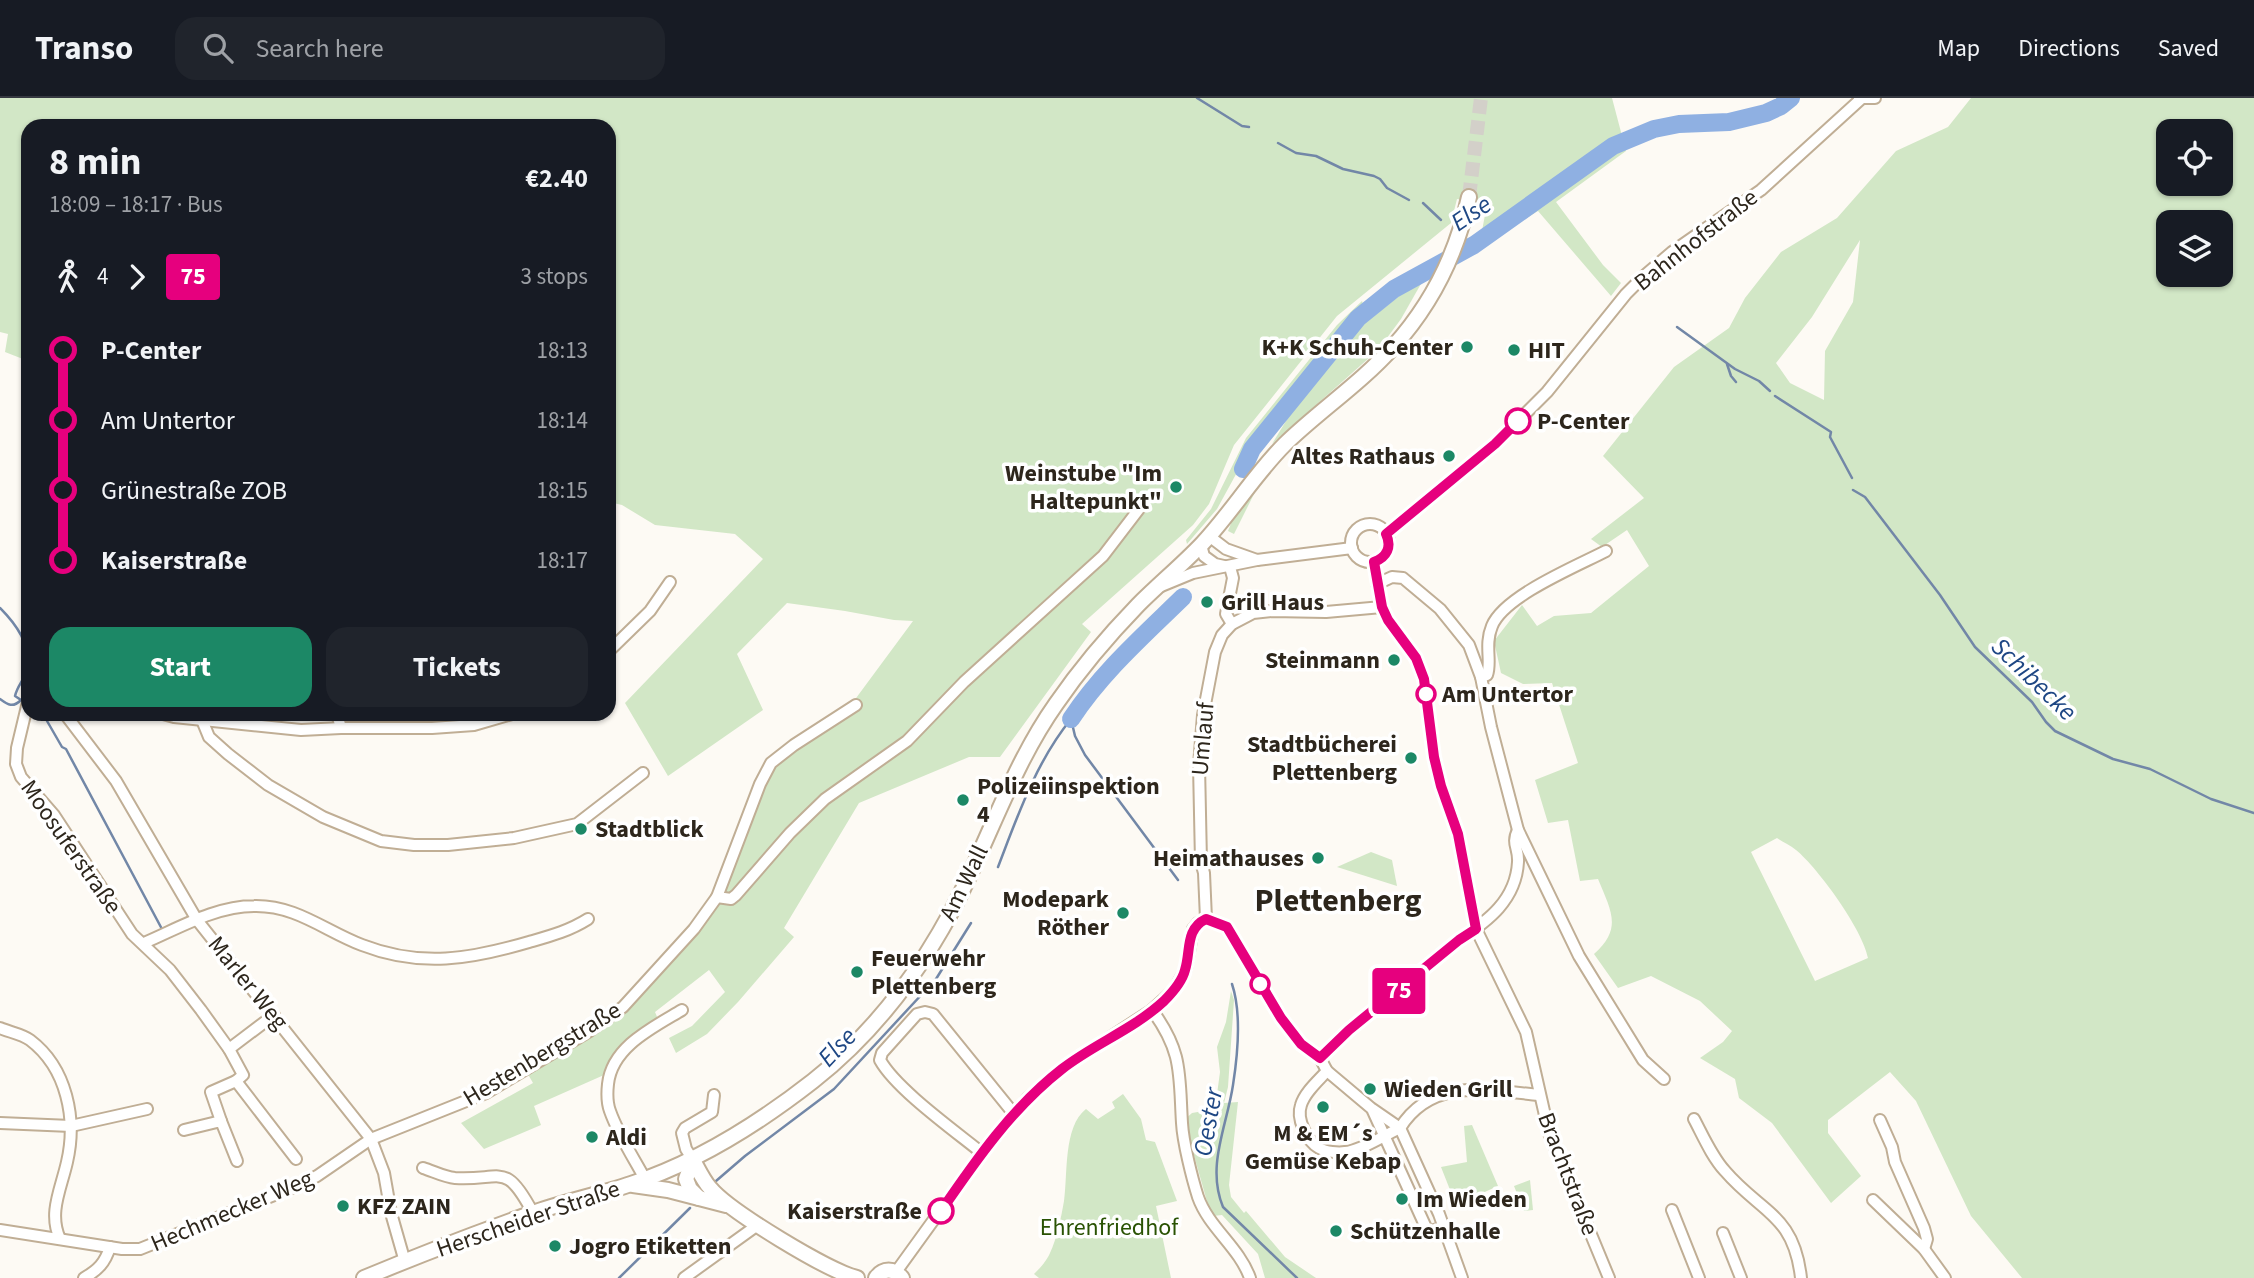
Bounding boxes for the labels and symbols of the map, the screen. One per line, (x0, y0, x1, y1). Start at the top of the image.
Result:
street label: Bahnhofstraße (1627, 180, 1765, 300)
water label: Else (1443, 186, 1499, 240)
place label: K+K Schuh-Center (1262, 330, 1453, 365)
place label: HIT (1528, 333, 1565, 368)
marker: K+K Schuh-Center (1459, 339, 1475, 355)
marker: HIT (1506, 342, 1522, 358)
place label: P-Center (1537, 404, 1630, 439)
marker: P-Center (1505, 408, 1531, 434)
place label: Altes Rathaus (1290, 439, 1435, 474)
marker: Altes Rathaus (1441, 448, 1457, 464)
place label: Weinstube "Im Haltepunkt" (1005, 456, 1162, 519)
marker: Weinstube "Im Haltepunkt" (1168, 479, 1184, 495)
place label: Grill Haus (1221, 585, 1324, 620)
marker: Grill Haus (1199, 594, 1215, 610)
water label: Schibecke (1983, 629, 2085, 729)
place label: Steinmann (1265, 643, 1380, 678)
marker: Steinmann (1386, 652, 1402, 668)
place label: Am Untertor (1441, 677, 1574, 712)
marker: Am Untertor (1416, 684, 1436, 704)
street label: Umlauf (1182, 700, 1224, 777)
place label: Stadtbücherei Plettenberg (1247, 727, 1397, 790)
marker: Stadtbücherei Plettenberg (1403, 750, 1419, 766)
place label: Polizeiinspektion 4 (977, 769, 1160, 832)
street label: Moosuferstraße (12, 773, 130, 921)
marker: Polizeiinspektion 4 (955, 792, 971, 808)
place label: Stadtblick (595, 812, 704, 847)
marker: Stadtblick (573, 821, 589, 837)
street label: Am Wall (931, 839, 997, 927)
place label: Heimathauses (1153, 841, 1304, 876)
marker: Heimathauses (1310, 850, 1326, 866)
district label: Plettenberg (1254, 878, 1422, 924)
place label: Modepark Röther (1002, 882, 1110, 945)
marker: Modepark Röther (1115, 905, 1131, 921)
street label: Marler Weg (199, 929, 297, 1037)
place label: Feuerwehr Plettenberg (871, 941, 996, 1004)
marker: Feuerwehr Plettenberg (849, 964, 865, 980)
line badge: 75 (1368, 968, 1430, 1014)
unlabelled marker (1250, 974, 1270, 994)
street label: Hestenbergstraße (456, 993, 628, 1115)
water label: Else (809, 1019, 865, 1075)
place label: Wieden Grill (1384, 1072, 1513, 1107)
marker: Wieden Grill (1362, 1081, 1378, 1097)
water label: Oester (1184, 1084, 1232, 1159)
marker: M & EM´s Gemüse Kebap (1315, 1099, 1331, 1115)
street label: Brachtstraße (1529, 1107, 1607, 1241)
place label: M & EM´s Gemüse Kebap (1245, 1116, 1401, 1179)
place label: Aldi (605, 1120, 647, 1155)
marker: Aldi (584, 1129, 600, 1145)
street label: Hechmecker Weg (145, 1161, 319, 1261)
street label: Herscheider Straße (432, 1171, 624, 1267)
place label: Im Wieden (1416, 1182, 1527, 1217)
place label: KFZ ZAIN (357, 1189, 451, 1224)
marker: Im Wieden (1394, 1191, 1410, 1207)
place label: Kaiserstraße (787, 1194, 922, 1229)
marker: KFZ ZAIN (335, 1198, 351, 1214)
marker: Kaiserstraße (928, 1198, 954, 1224)
park label: Ehrenfriedhof (1040, 1210, 1179, 1245)
place label: Schützenhalle (1350, 1214, 1501, 1249)
marker: Schützenhalle (1328, 1223, 1344, 1239)
place label: Jogro Etiketten (569, 1229, 731, 1264)
marker: Jogro Etiketten (547, 1238, 563, 1254)

